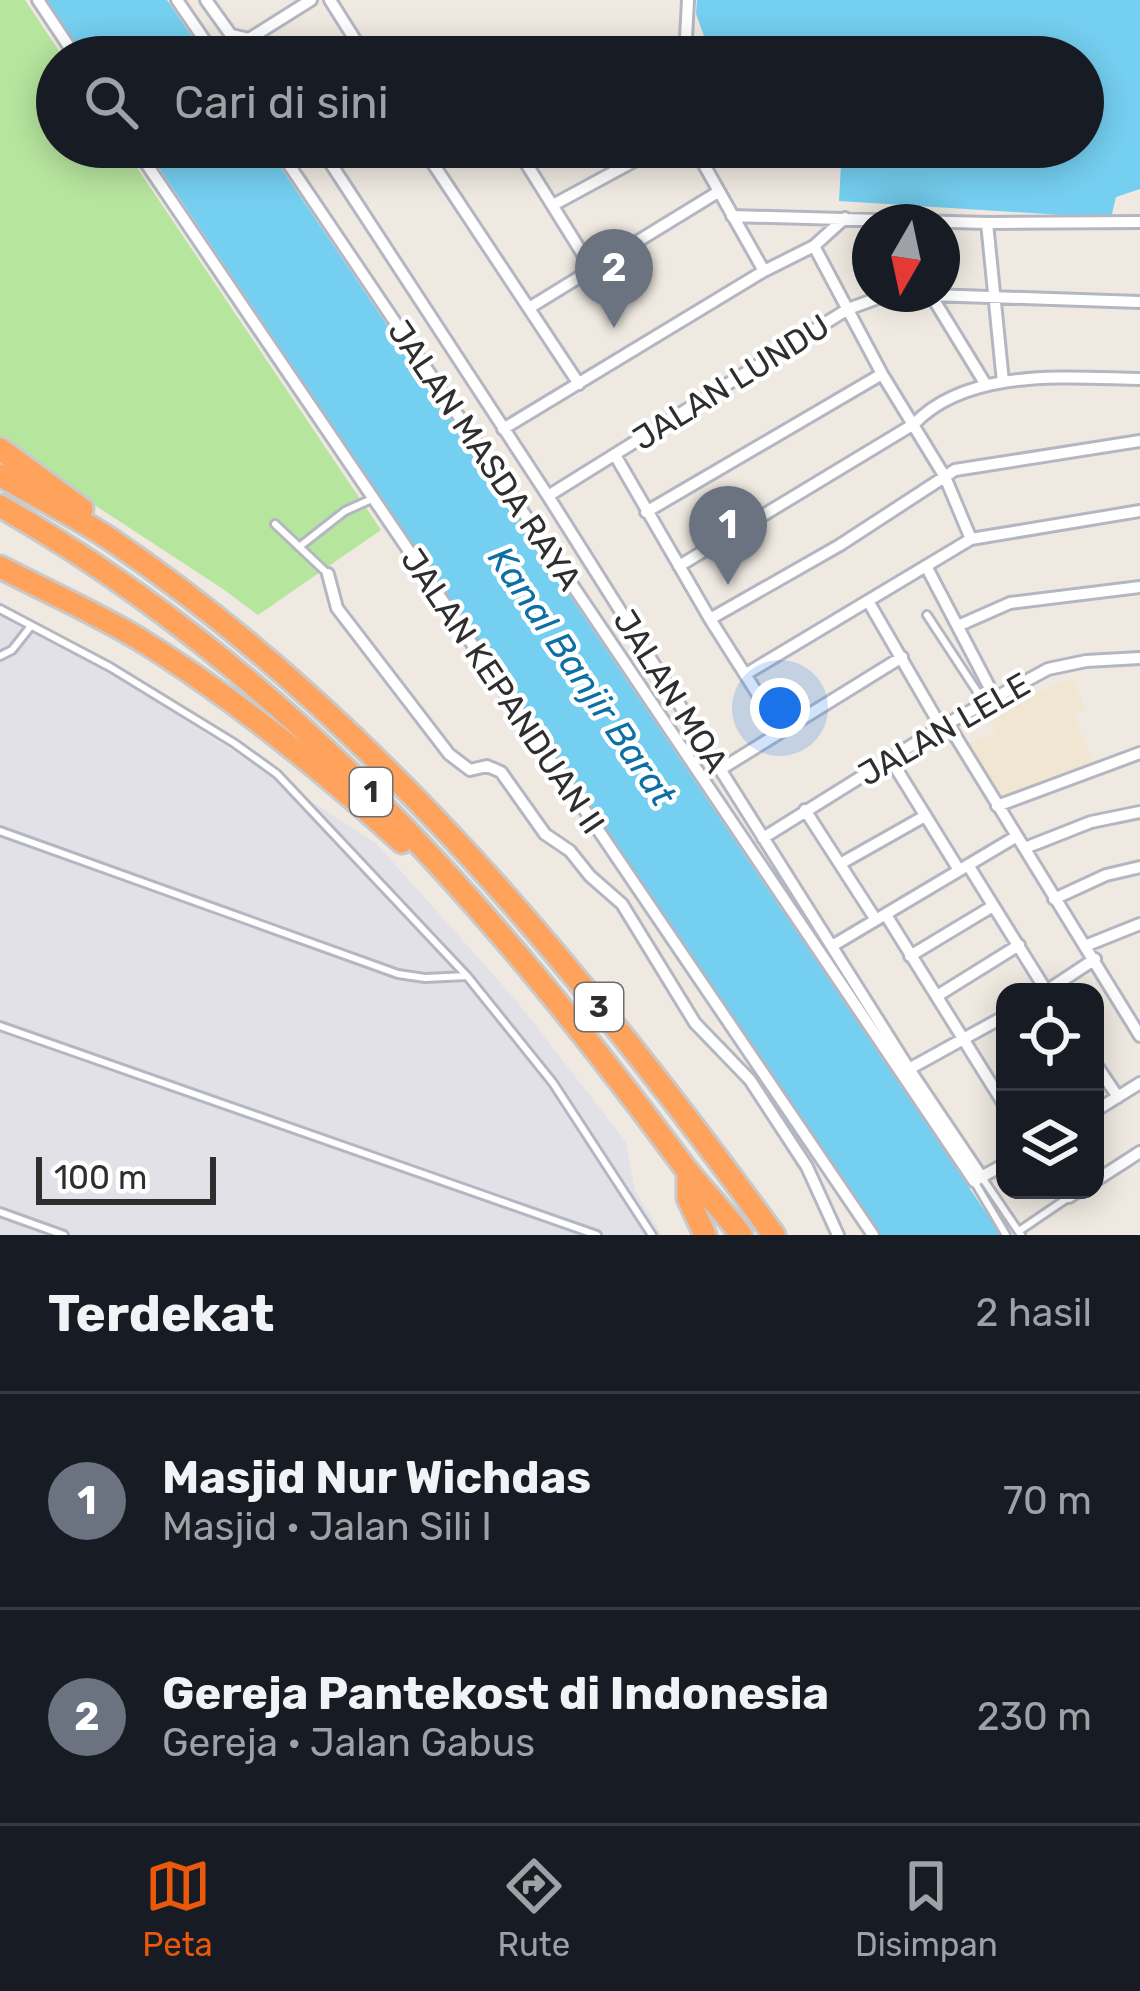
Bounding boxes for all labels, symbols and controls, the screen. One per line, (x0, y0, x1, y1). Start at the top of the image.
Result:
search box (36, 36, 1104, 168)
icon: search (78, 69, 144, 135)
text: Cari di sini (174, 76, 389, 129)
north arrow (852, 204, 960, 312)
pin: 2 (575, 229, 653, 328)
street label: JALAN LUNDU (626, 306, 836, 458)
street label: JALAN MASDA RAYA (380, 313, 590, 597)
pin: 1 (689, 486, 767, 585)
water label: Kanal Banjir Barat (479, 538, 685, 815)
street label: JALAN KEPANDUAN II (393, 541, 613, 841)
street label: JALAN MOA (606, 602, 736, 780)
street label: JALAN LELE (851, 664, 1037, 794)
your location (750, 678, 810, 738)
road number: 1 (350, 768, 392, 816)
road number: 3 (575, 983, 623, 1031)
map controls (996, 983, 1104, 1199)
button: locate (996, 983, 1104, 1091)
button: layers (996, 1091, 1104, 1199)
scale bar (36, 1151, 216, 1204)
text: 100 m (54, 1158, 147, 1197)
text: Terdekat (48, 1283, 274, 1344)
text: 2 hasil (975, 1290, 1092, 1336)
text: Masjid Nur Wichdas (162, 1451, 591, 1504)
text: 1 (77, 1478, 97, 1524)
text: 70 m (1003, 1478, 1092, 1524)
text: Masjid · Jalan Sili I (162, 1504, 492, 1550)
text: Gereja Pantekost di Indonesia (162, 1667, 829, 1720)
text: 2 (74, 1694, 100, 1740)
text: 230 m (977, 1694, 1092, 1740)
text: Gereja · Jalan Gabus (162, 1720, 535, 1766)
tab: Peta (142, 1853, 213, 1964)
tab: Rute (497, 1853, 570, 1964)
tab: Disimpan (855, 1853, 998, 1964)

